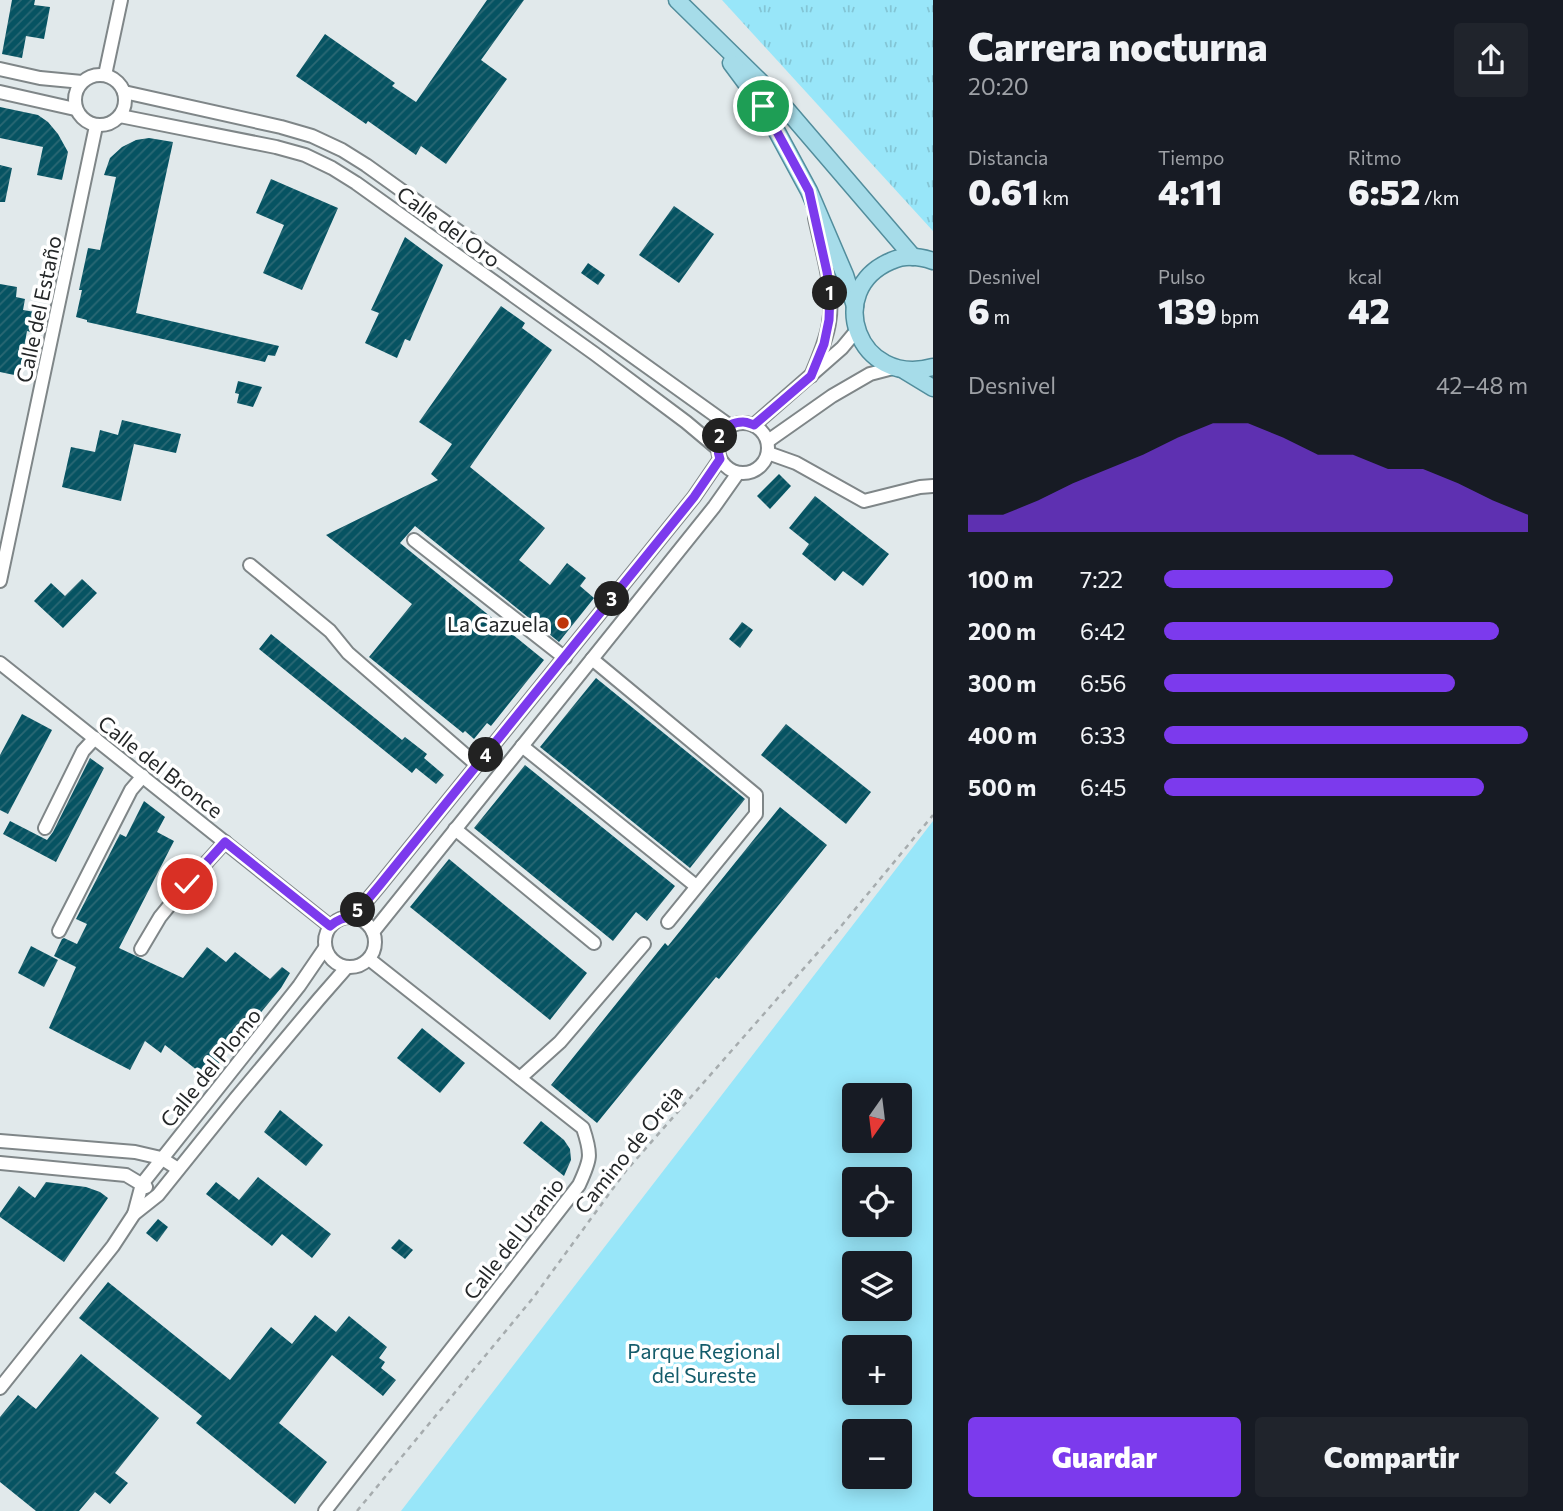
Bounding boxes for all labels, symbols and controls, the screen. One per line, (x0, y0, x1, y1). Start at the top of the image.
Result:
text: Carrera nocturna (968, 22, 1268, 69)
button: share (1454, 23, 1528, 97)
text: 20:20 (968, 72, 1029, 100)
pin (733, 76, 793, 136)
icon: arrive (744, 87, 782, 125)
text: Distancia (968, 146, 1048, 169)
text: Tiempo (1158, 146, 1224, 169)
text: Ritmo (1348, 146, 1401, 169)
text: 0.61 (968, 169, 1039, 212)
text: 4:11 (1158, 169, 1222, 212)
text: 6:52 (1348, 169, 1420, 212)
street label: Calle del Oro (393, 180, 505, 272)
text: km (1039, 186, 1069, 209)
text: /km (1420, 186, 1459, 209)
street label: Calle del Estaño (10, 233, 66, 385)
text: Desnivel (968, 265, 1041, 288)
text: Pulso (1158, 265, 1205, 288)
text: kcal (1348, 265, 1382, 288)
pin: 1 (812, 276, 848, 310)
text: 1 (825, 281, 834, 304)
text: 6 (968, 288, 990, 331)
text: 139 (1158, 288, 1217, 331)
text: 42 (1348, 288, 1390, 331)
text: m (990, 305, 1010, 328)
text: bpm (1217, 305, 1259, 328)
text: Desnivel (968, 371, 1056, 399)
text: 42–48 m (1436, 371, 1528, 399)
pin: 2 (702, 418, 738, 453)
text: 2 (714, 424, 725, 447)
text: 100 m (968, 565, 1033, 593)
text: 7:22 (1080, 565, 1123, 593)
pin: 3 (594, 582, 630, 616)
text: 3 (606, 587, 617, 610)
place label: La Cazuela (447, 611, 549, 636)
marker: La Cazuela (555, 615, 571, 631)
text: 200 m (968, 617, 1036, 645)
text: 6:42 (1080, 617, 1126, 645)
text: 300 m (968, 669, 1036, 697)
text: 6:56 (1080, 669, 1127, 697)
street label: Calle del Bronce (94, 710, 228, 822)
text: 400 m (968, 721, 1037, 749)
text: 6:33 (1080, 721, 1126, 749)
pin: 4 (468, 738, 504, 772)
text: 4 (480, 743, 491, 766)
text: 500 m (968, 773, 1036, 801)
text: 6:45 (1080, 773, 1126, 801)
pin (157, 854, 217, 914)
icon: check (168, 865, 206, 903)
pin: 5 (340, 892, 376, 928)
text: 5 (352, 898, 363, 921)
street label: Calle del Plomo (154, 1003, 266, 1131)
street label: Camino de Oreja (569, 1080, 687, 1218)
north arrow (842, 1083, 912, 1153)
map controls (842, 1083, 912, 1489)
button: locate (842, 1167, 912, 1237)
street label: Calle del Uranio (458, 1172, 568, 1304)
button: layers (842, 1251, 912, 1321)
button: + (842, 1335, 912, 1405)
park label: Parque Regional del Sureste (627, 1338, 781, 1387)
button: Guardar (968, 1417, 1241, 1497)
button: Compartir (1255, 1417, 1528, 1497)
button: − (842, 1419, 912, 1489)

